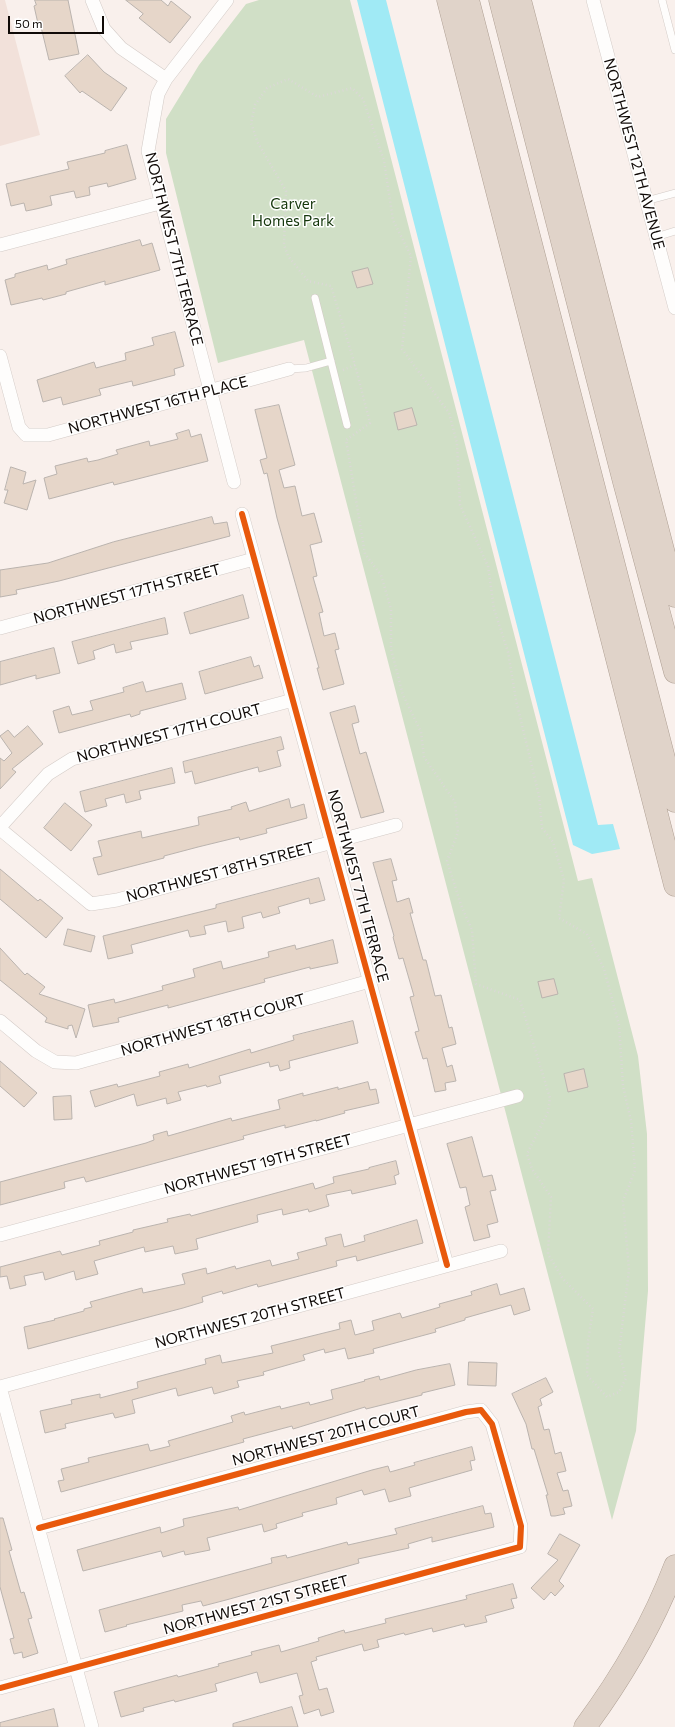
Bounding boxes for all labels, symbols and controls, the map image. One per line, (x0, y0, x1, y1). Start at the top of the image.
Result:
scale bar (10, 8, 106, 34)
text: 50 m (15, 16, 43, 30)
street label: NORTHWEST 12TH AVENUE (600, 56, 668, 252)
street label: NORTHWEST 7TH TERRACE (141, 150, 207, 348)
park label: Carver Homes Park (252, 195, 334, 230)
street label: NORTHWEST 16TH PLACE (66, 372, 250, 438)
street label: NORTHWEST 17TH STREET (31, 560, 223, 628)
street label: NORTHWEST 17TH COURT (75, 700, 263, 766)
street label: NORTHWEST 7TH TERRACE (324, 788, 392, 984)
street label: NORTHWEST 18TH STREET (124, 838, 316, 906)
street label: NORTHWEST 18TH COURT (119, 990, 307, 1060)
street label: NORTHWEST 19TH STREET (162, 1130, 354, 1198)
street label: NORTHWEST 20TH STREET (153, 1284, 347, 1352)
street label: NORTHWEST 20TH COURT (230, 1402, 422, 1470)
street label: NORTHWEST 21ST STREET (161, 1572, 351, 1638)

